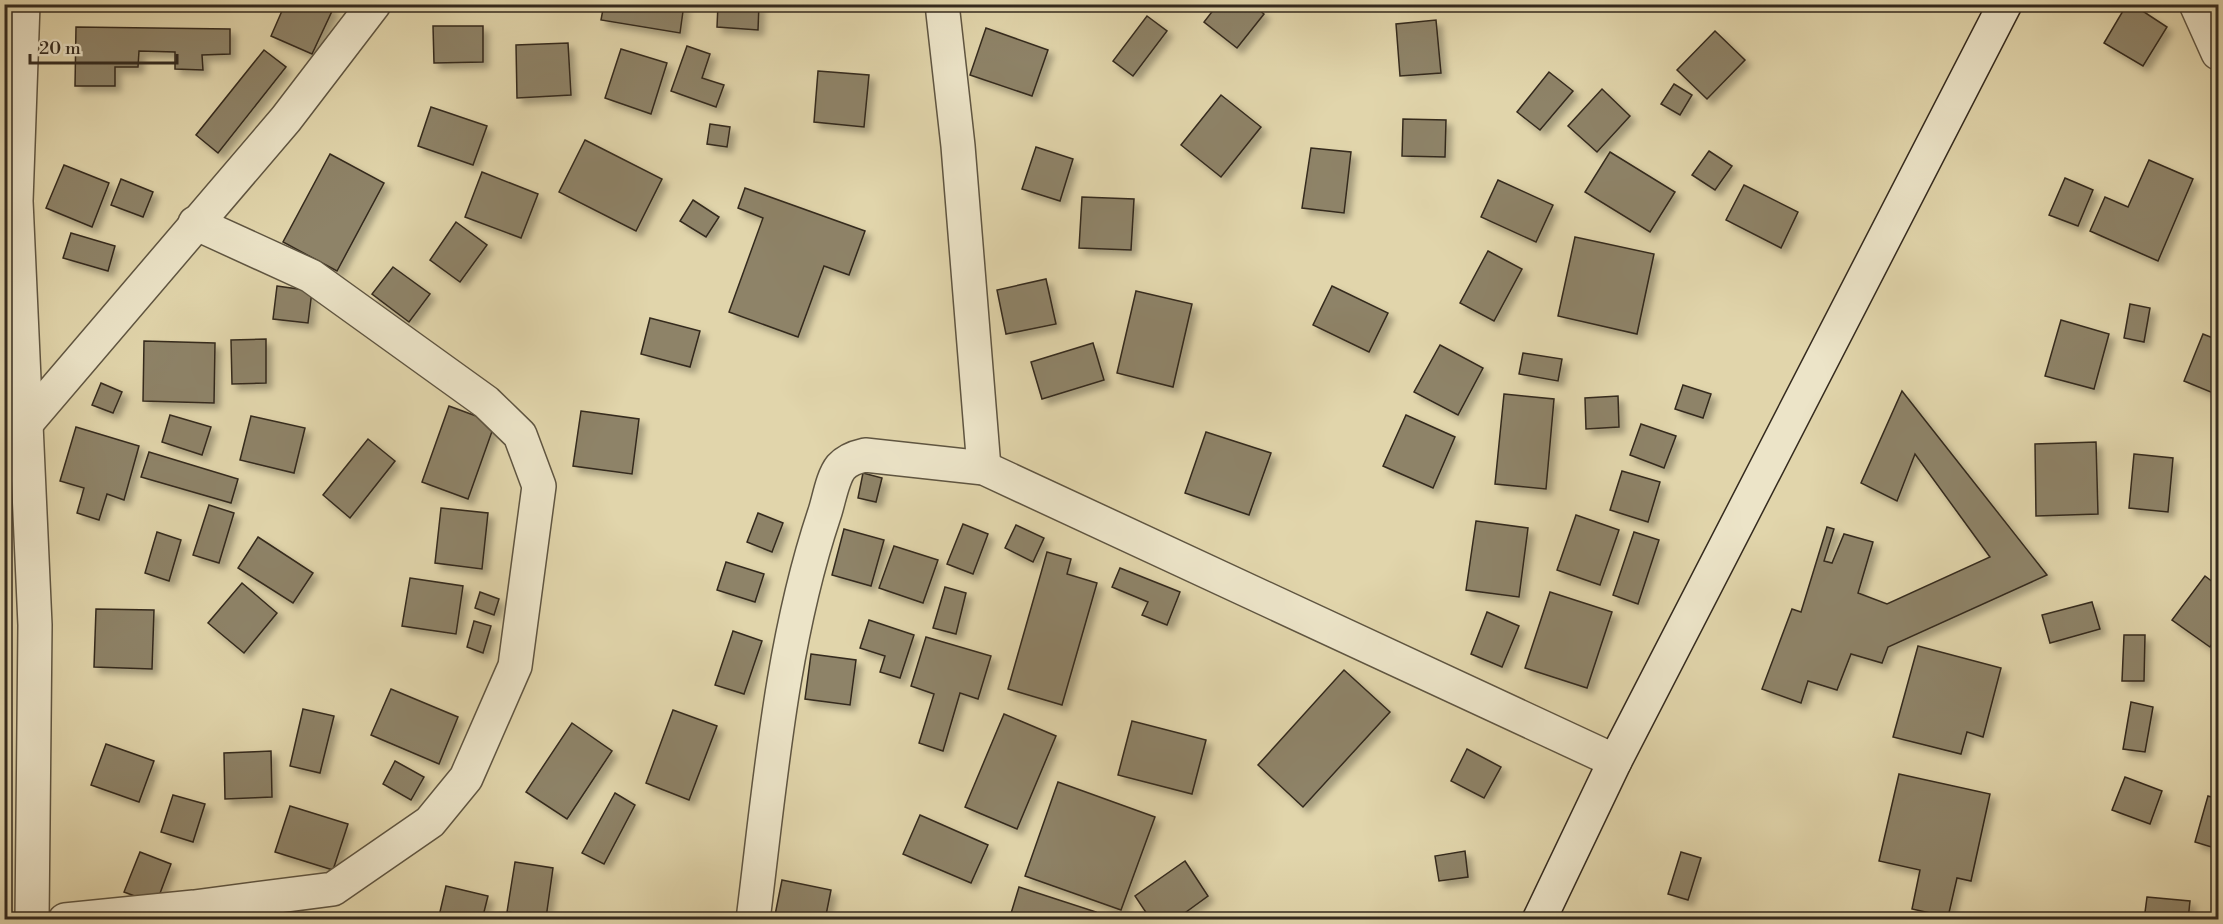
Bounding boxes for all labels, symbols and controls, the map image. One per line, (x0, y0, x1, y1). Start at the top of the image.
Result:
scale bar (30, 27, 177, 65)
text: 20 m (39, 37, 81, 60)

